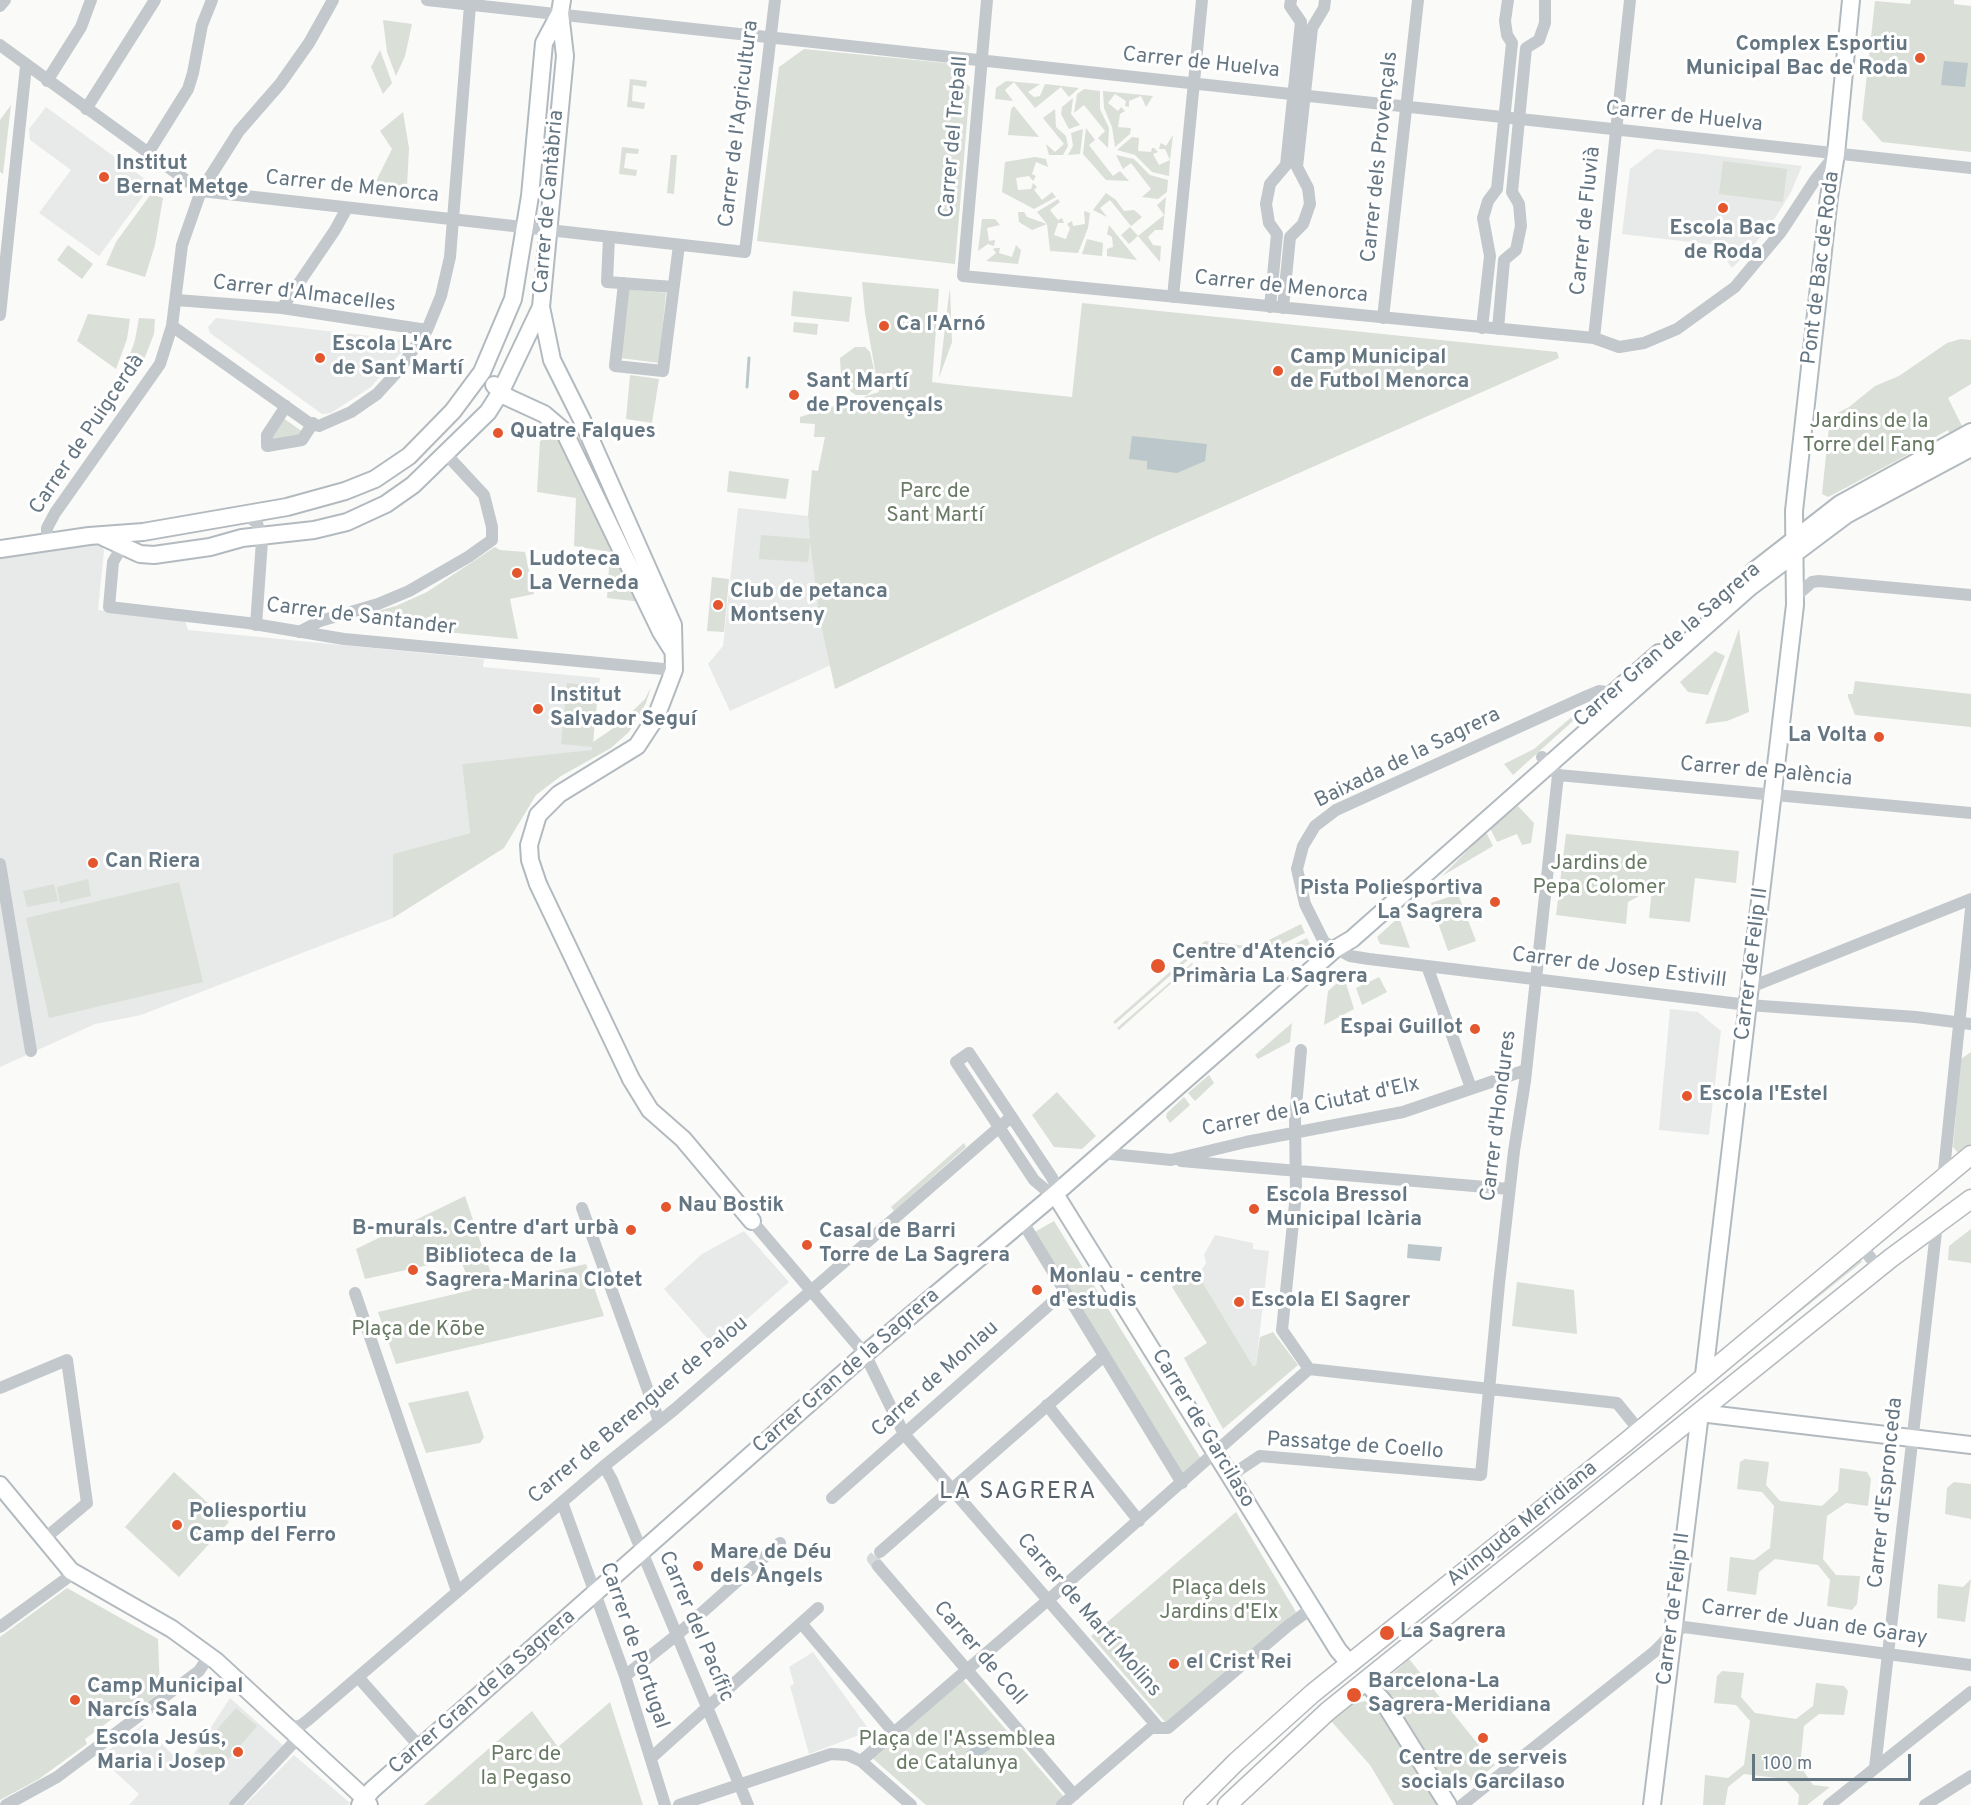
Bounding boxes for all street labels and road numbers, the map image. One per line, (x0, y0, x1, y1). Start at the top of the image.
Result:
street label: Carrer de l'Agricultura (715, 19, 765, 229)
street label: Carrer de Huelva (1121, 43, 1281, 85)
street label: Carrer dels Provençals (1357, 50, 1405, 264)
street label: Carrer del Treball (935, 55, 975, 219)
street label: Carrer de Huelva (1604, 97, 1764, 139)
street label: Carrer de Cantàbria (529, 109, 571, 295)
street label: Carrer de Fluvià (1567, 145, 1607, 297)
street label: Carrer de Menorca (264, 166, 440, 210)
street label: Pont de Bac de Roda (1798, 170, 1846, 366)
street label: Carrer de Menorca (1193, 266, 1369, 310)
street label: Carrer d'Almacelles (211, 271, 397, 319)
street label: Carrer de Puigcerdà (25, 350, 151, 520)
street label: Carrer Gran de la Sagrera (1570, 558, 1766, 734)
street label: Carrer de Santander (265, 594, 457, 642)
street label: Baixada de la Sagrera (1311, 703, 1505, 815)
street label: Carrer de Palència (1679, 753, 1853, 793)
street label: Carrer de Felip II (1731, 886, 1775, 1042)
street label: Carrer de Josep Estivill (1510, 943, 1728, 995)
street label: Carrer d'Hondures (1477, 1029, 1523, 1203)
street label: Carrer de la Ciutat d'Elx (1200, 1073, 1422, 1143)
street label: Carrer Gran de la Sagrera (749, 1284, 945, 1460)
street label: Carrer de Berenguer de Palou (524, 1312, 754, 1510)
street label: Carrer de Monlau (867, 1316, 1005, 1444)
street label: Carrer de Garcilaso (1145, 1345, 1259, 1513)
street label: Carrer d'Espronceda (1864, 1396, 1910, 1590)
street label: Passatge de Coello (1266, 1428, 1444, 1466)
street label: Avinguda Meridiana (1443, 1457, 1603, 1593)
street label: Carrer de Martí Molins (1010, 1529, 1166, 1703)
street label: Carrer de Felip II (1653, 1531, 1697, 1687)
street label: Carrer del Pacífic (652, 1548, 738, 1706)
street label: Carrer de Portugal (593, 1559, 673, 1733)
street label: Carrer de Juan de Garay (1699, 1596, 1929, 1652)
street label: Carrer de Coll (927, 1597, 1031, 1711)
street label: Carrer Gran de la Sagrera (385, 1605, 581, 1781)

